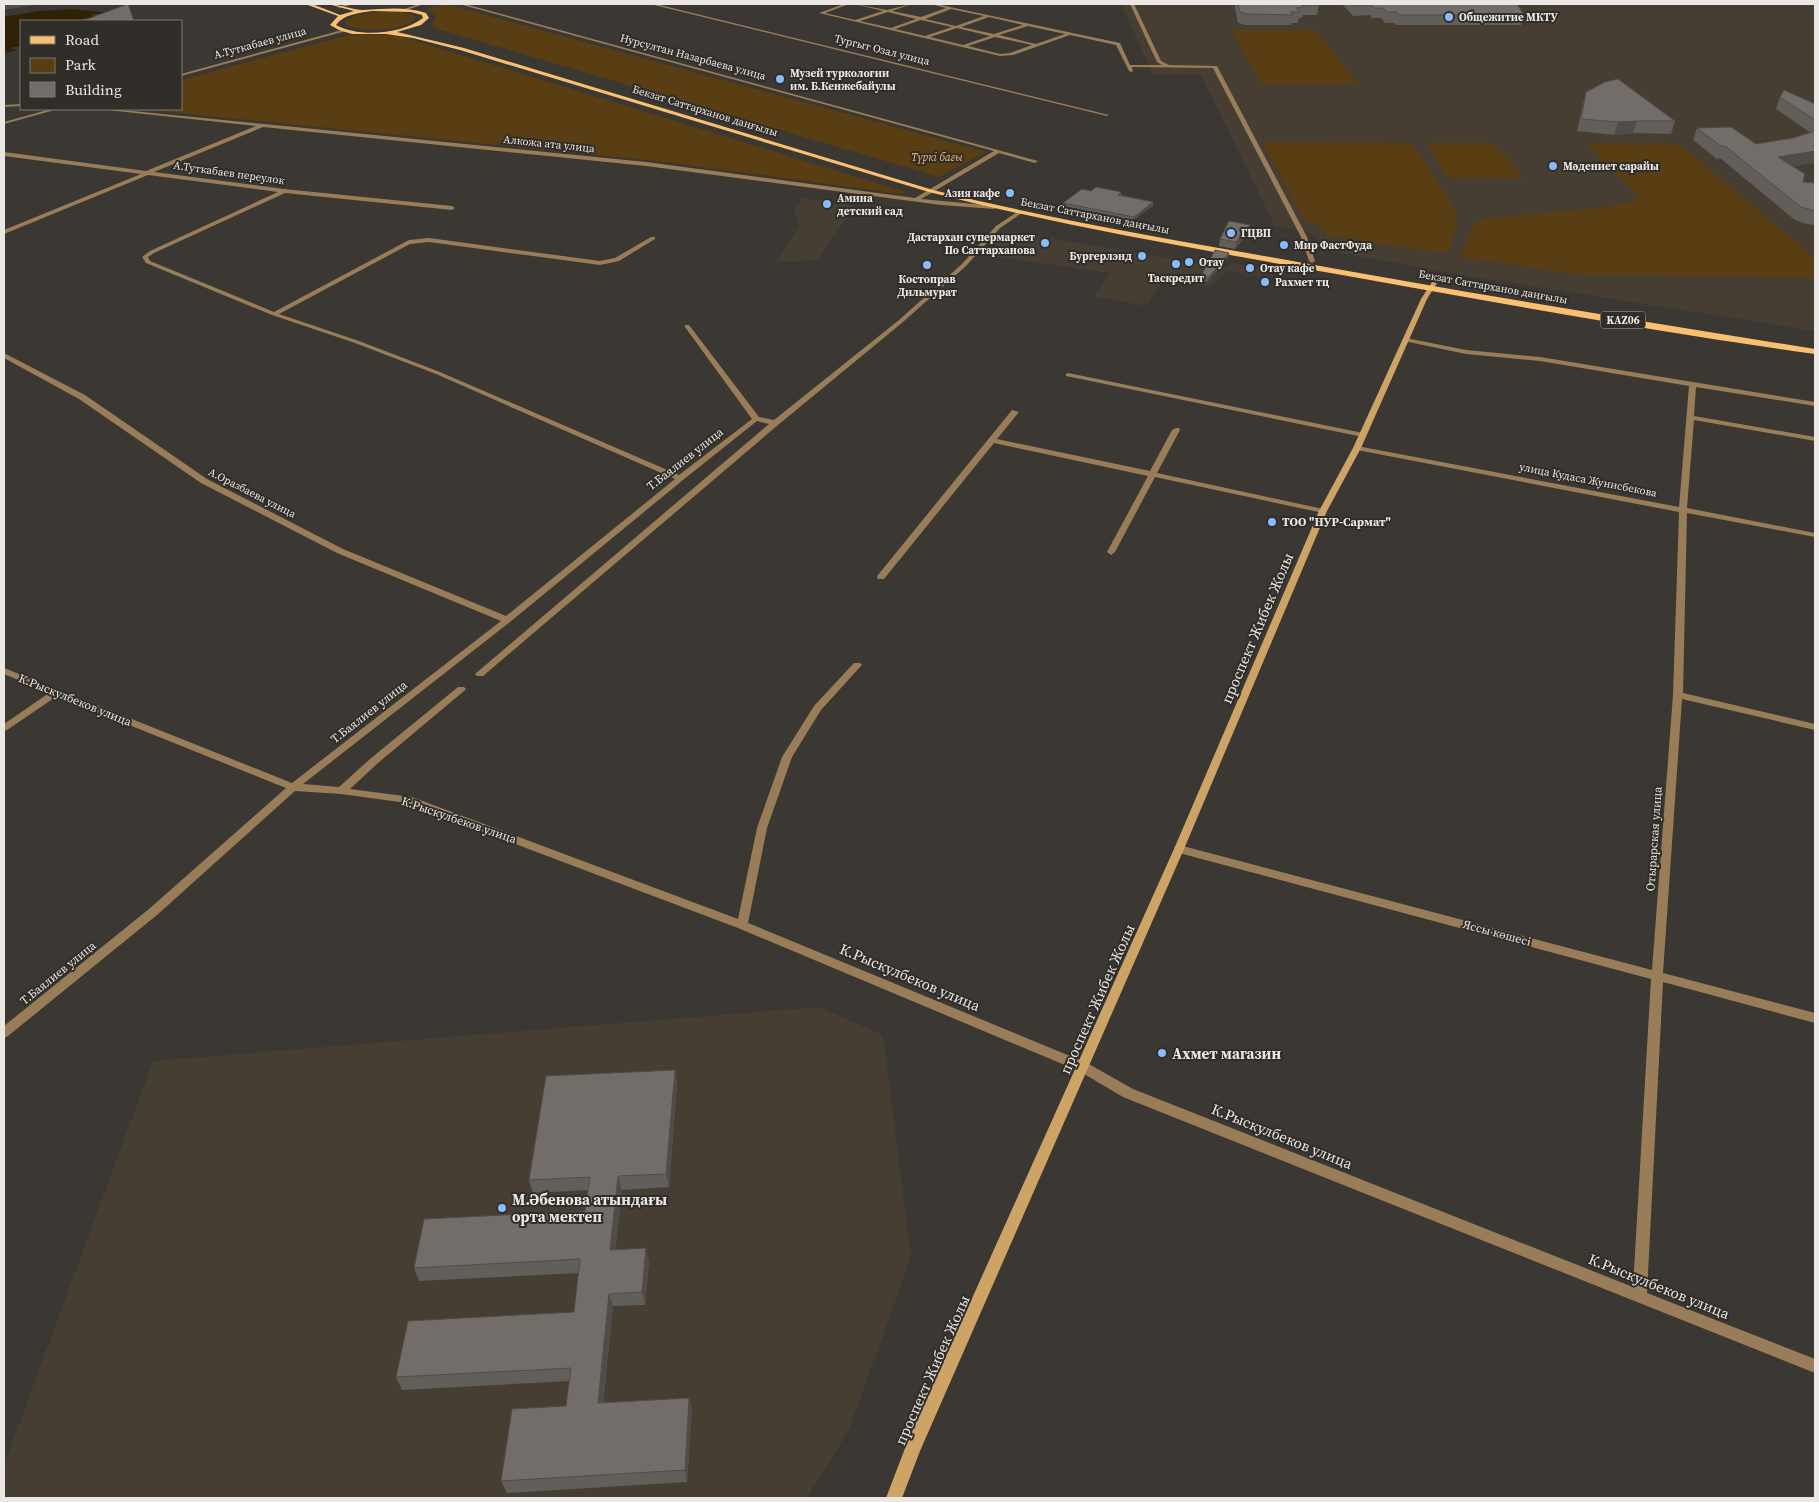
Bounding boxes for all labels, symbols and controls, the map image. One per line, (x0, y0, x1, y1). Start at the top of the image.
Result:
place label: Общежитие МКТУ (1459, 10, 1558, 25)
marker: Общежитие МКТУ (1443, 11, 1455, 23)
legend (20, 20, 182, 110)
street label: А.Туткабаев улица (212, 23, 308, 63)
text: Road (65, 29, 99, 50)
street label: Нурсултан Назарбаева улица (618, 30, 768, 84)
street label: Тургыт Озал улица (833, 31, 932, 69)
text: Park (65, 54, 97, 75)
place label: Музей туркологии им. Б.Кенжебайулы (790, 66, 896, 94)
marker: Музей туркологии им. Б.Кенжебайулы (774, 73, 786, 85)
text: Building (65, 79, 122, 100)
street label: Бекзат Саттарханов даңғылы (631, 82, 779, 140)
street label: Алкожа ата улица (502, 132, 596, 156)
park label: Түркі бағы (911, 150, 963, 165)
street label: А.Туткабаев переулок (173, 158, 285, 188)
place label: Мәдениет сарайы (1563, 159, 1659, 174)
marker: Мәдениет сарайы (1547, 160, 1559, 172)
place label: Азия кафе (945, 186, 1000, 201)
marker: Азия кафе (1004, 187, 1016, 199)
place label: Амина детский сад (837, 191, 903, 219)
street label: Бекзат Саттарханов даңғылы (1019, 194, 1171, 238)
marker: Амина детский сад (821, 198, 833, 210)
place label: ГЦВП (1241, 226, 1271, 241)
marker: ГЦВП (1225, 227, 1237, 239)
place label: Дастархан супермаркет По Саттарханова (907, 230, 1035, 258)
marker: Дастархан супермаркет По Саттарханова (1039, 237, 1051, 249)
place label: Мир ФастФуда (1294, 238, 1372, 253)
marker: Мир ФастФуда (1278, 239, 1290, 251)
place label: Бургерлэнд (1069, 249, 1132, 264)
marker: Бургерлэнд (1136, 250, 1148, 262)
place label: Отау (1199, 255, 1224, 270)
marker: Отау (1183, 256, 1195, 268)
marker: Таскредит (1170, 258, 1182, 270)
marker: Костоправ Дильмурат (921, 259, 933, 271)
place label: Отау кафе (1260, 261, 1315, 276)
marker: Отау кафе (1244, 262, 1256, 274)
street label: Бекзат Саттарханов даңғылы (1417, 266, 1569, 308)
place label: Таскредит (1148, 271, 1204, 286)
place label: Костоправ Дильмурат (897, 272, 957, 300)
place label: Рахмет тц (1275, 275, 1329, 290)
marker: Рахмет тц (1259, 276, 1271, 288)
road number: KАZ06 (1600, 312, 1646, 328)
street label: Т.Баялиев улица (643, 423, 727, 494)
street label: улица Кудаса Жунисбекова (1518, 459, 1658, 501)
street label: А.Оразбаева улица (206, 464, 299, 522)
place label: ТОО "НУР-Сармат" (1282, 514, 1391, 530)
marker: ТОО "НУР-Сармат" (1266, 516, 1278, 528)
street label: проспект Жибек Жолы (1216, 549, 1298, 707)
street label: К.Рыскулбеков улица (16, 670, 135, 730)
street label: Т.Баялиев улица (327, 676, 411, 747)
street label: Отырарская улица (1642, 785, 1666, 892)
street label: К.Рыскулбеков улица (399, 793, 519, 847)
street label: Яссы көшесі (1461, 916, 1533, 950)
street label: проспект Жибек Жолы (1054, 921, 1140, 1077)
street label: Т.Баялиев улица (17, 937, 100, 1009)
street label: К.Рыскулбеков улица (837, 938, 984, 1016)
place label: Ахмет магазин (1172, 1043, 1281, 1064)
marker: Ахмет магазин (1156, 1047, 1168, 1059)
street label: К.Рыскулбеков улица (1208, 1098, 1356, 1174)
place label: М.Әбенова атындағы орта мектеп (512, 1189, 667, 1227)
marker: М.Әбенова атындағы орта мектеп (496, 1202, 508, 1214)
street label: К.Рыскулбеков улица (1585, 1248, 1733, 1324)
street label: проспект Жибек Жолы (889, 1292, 975, 1448)

